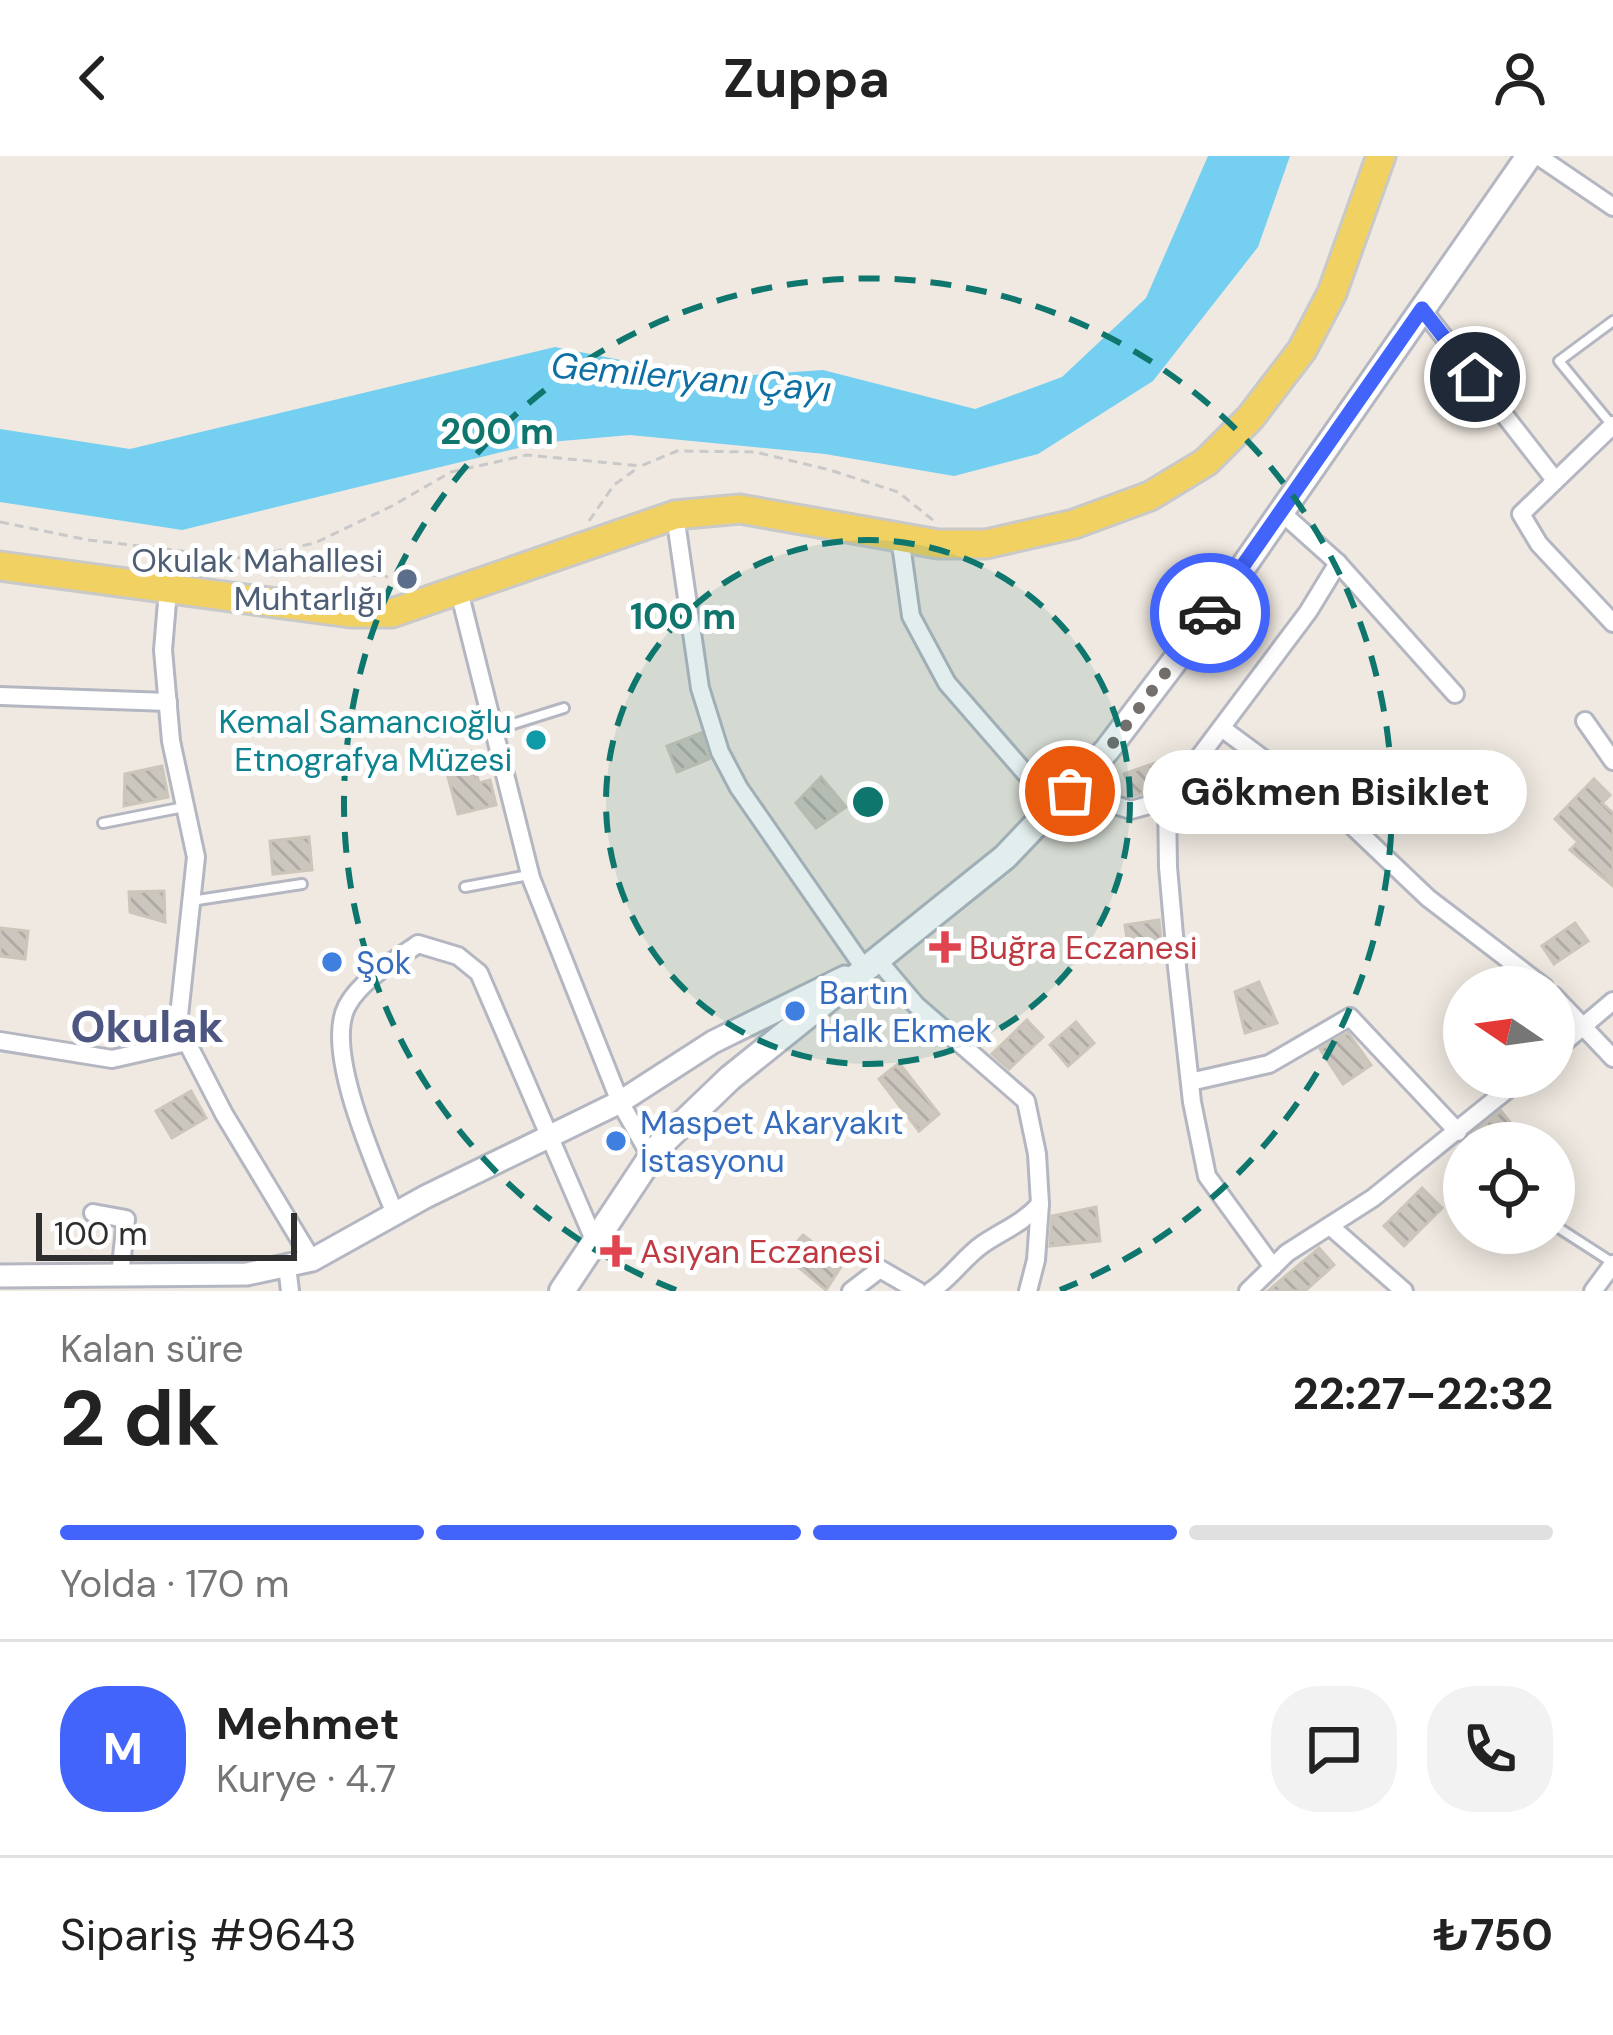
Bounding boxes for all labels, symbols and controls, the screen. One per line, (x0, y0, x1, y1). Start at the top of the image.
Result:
text: Zuppa (723, 43, 890, 114)
icon: back (60, 45, 126, 111)
icon: person (1487, 45, 1553, 111)
pin (1424, 326, 1526, 428)
water label: Gemileryanı Çayı (549, 341, 833, 413)
icon: home (1442, 344, 1508, 410)
text: 200 m (440, 408, 554, 455)
place label: Okulak Mahallesi Muhtarlığı (131, 539, 383, 620)
courier (1150, 553, 1270, 673)
marker: Okulak Mahallesi Muhtarlığı (394, 566, 420, 592)
icon: car (1177, 580, 1243, 646)
text: 100 m (630, 593, 736, 640)
place label: Kemal Samancıoğlu Etnografya Müzesi (218, 700, 512, 781)
marker: Kemal Samancıoğlu Etnografya Müzesi (523, 727, 549, 753)
pin (1019, 740, 1121, 842)
callout: Gökmen Bisiklet (1142, 749, 1526, 833)
icon: bag (1037, 758, 1103, 824)
text: Gökmen Bisiklet (1180, 766, 1490, 817)
centre of rings (847, 781, 889, 823)
place label: Buğra Eczanesi (969, 926, 1197, 969)
marker: Buğra Eczanesi (932, 934, 958, 960)
place label: Şok (356, 941, 412, 984)
marker: Şok (319, 949, 345, 975)
north arrow (1443, 966, 1575, 1098)
map controls (1443, 966, 1575, 1254)
place label: Bartın Halk Ekmek (819, 971, 993, 1052)
district label: Okulak (70, 997, 224, 1056)
marker: Bartın Halk Ekmek (782, 998, 808, 1024)
place label: Maspet Akaryakıt İstasyonu (640, 1101, 904, 1182)
button: locate (1443, 1122, 1575, 1254)
marker: Maspet Akaryakıt İstasyonu (603, 1128, 629, 1154)
scale bar (36, 1207, 297, 1260)
text: 100 m (54, 1212, 148, 1255)
place label: Asıyan Eczanesi (640, 1230, 881, 1273)
marker: Asıyan Eczanesi (603, 1238, 629, 1264)
text: Kalan süre (60, 1323, 244, 1374)
text: 22:27–22:32 (1293, 1364, 1553, 1423)
text: 2 dk (60, 1368, 220, 1469)
text: Yolda · 170 m (60, 1558, 289, 1609)
button: chat (1271, 1686, 1397, 1812)
button: phone (1427, 1686, 1553, 1812)
text: Mehmet (216, 1694, 399, 1753)
text: M (103, 1719, 143, 1778)
text: Kurye · 4.7 (216, 1753, 396, 1804)
text: Sipariş #9643 (60, 1905, 357, 1964)
text: ₺750 (1433, 1905, 1553, 1964)

